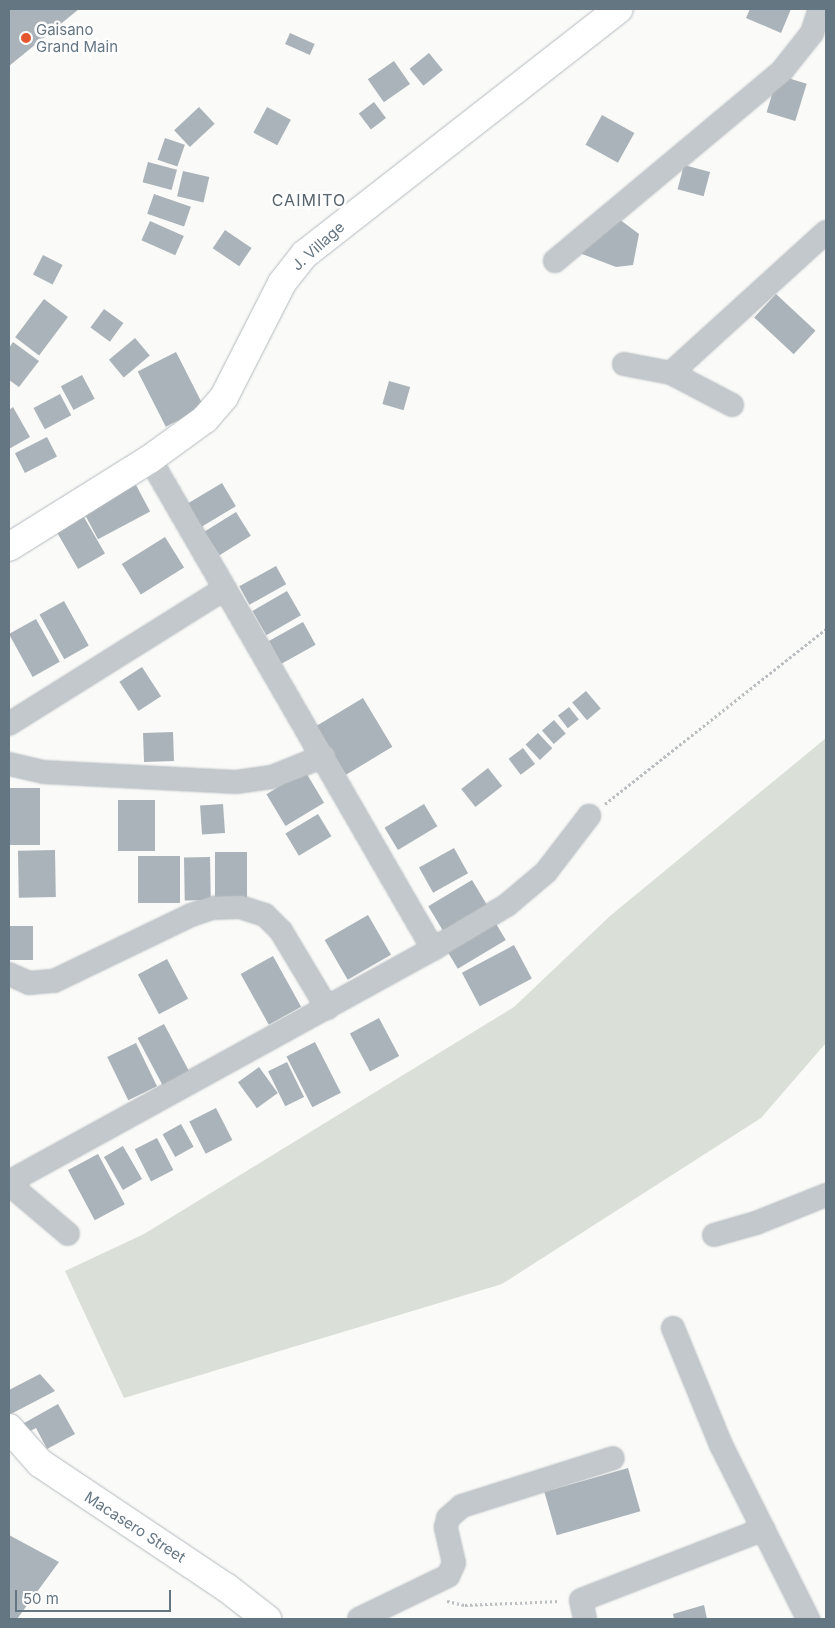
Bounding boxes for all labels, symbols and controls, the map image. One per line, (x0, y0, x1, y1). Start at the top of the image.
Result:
place label: Gaisano Grand Main (36, 20, 118, 55)
marker: Gaisano Grand Main (20, 32, 32, 44)
district label: CAIMITO (271, 190, 347, 210)
street label: J. Village (288, 218, 348, 274)
street label: Macasero Street (81, 1488, 189, 1566)
scale bar (18, 1580, 174, 1612)
text: 50 m (23, 1589, 59, 1608)

